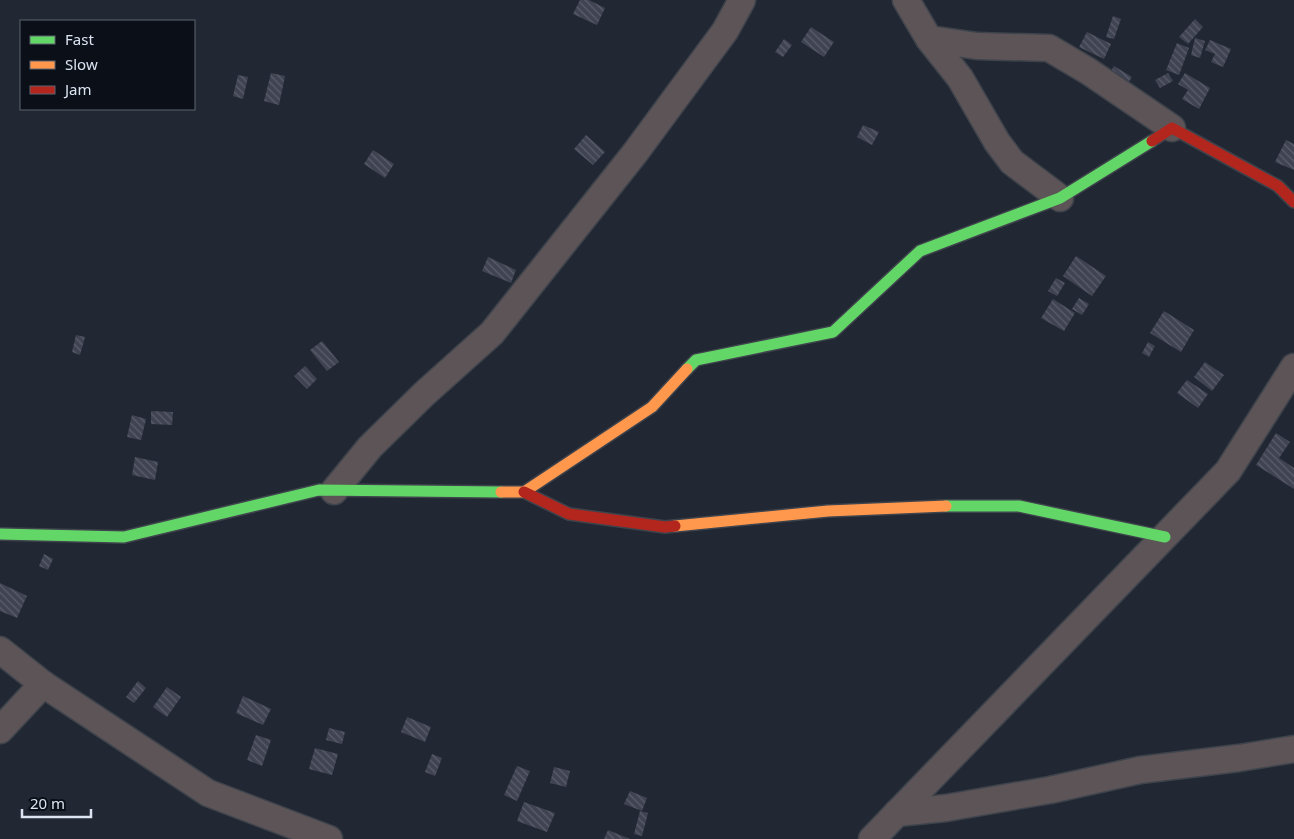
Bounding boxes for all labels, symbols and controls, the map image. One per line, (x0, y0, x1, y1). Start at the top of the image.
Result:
legend (20, 20, 195, 110)
text: Fast (65, 29, 94, 49)
text: Slow (65, 54, 98, 74)
text: Jam (63, 79, 92, 99)
scale bar (22, 786, 91, 818)
text: 20 m (30, 793, 65, 813)

